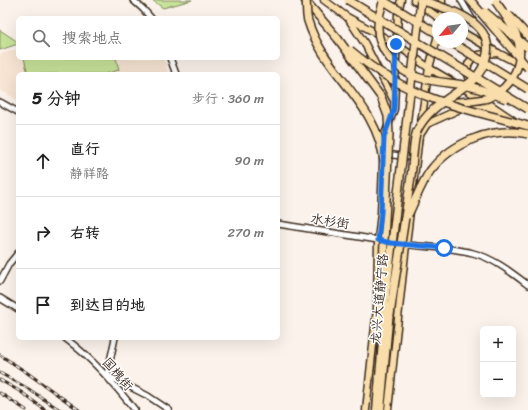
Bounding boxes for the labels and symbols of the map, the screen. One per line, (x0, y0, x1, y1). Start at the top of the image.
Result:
north arrow (432, 12, 468, 48)
route end (387, 35, 405, 53)
street label: 水杉街 (309, 207, 351, 235)
route start (435, 239, 453, 257)
street label: 龙兴大道静宁路 (364, 253, 394, 345)
street label: 国槐街 (97, 352, 139, 396)

